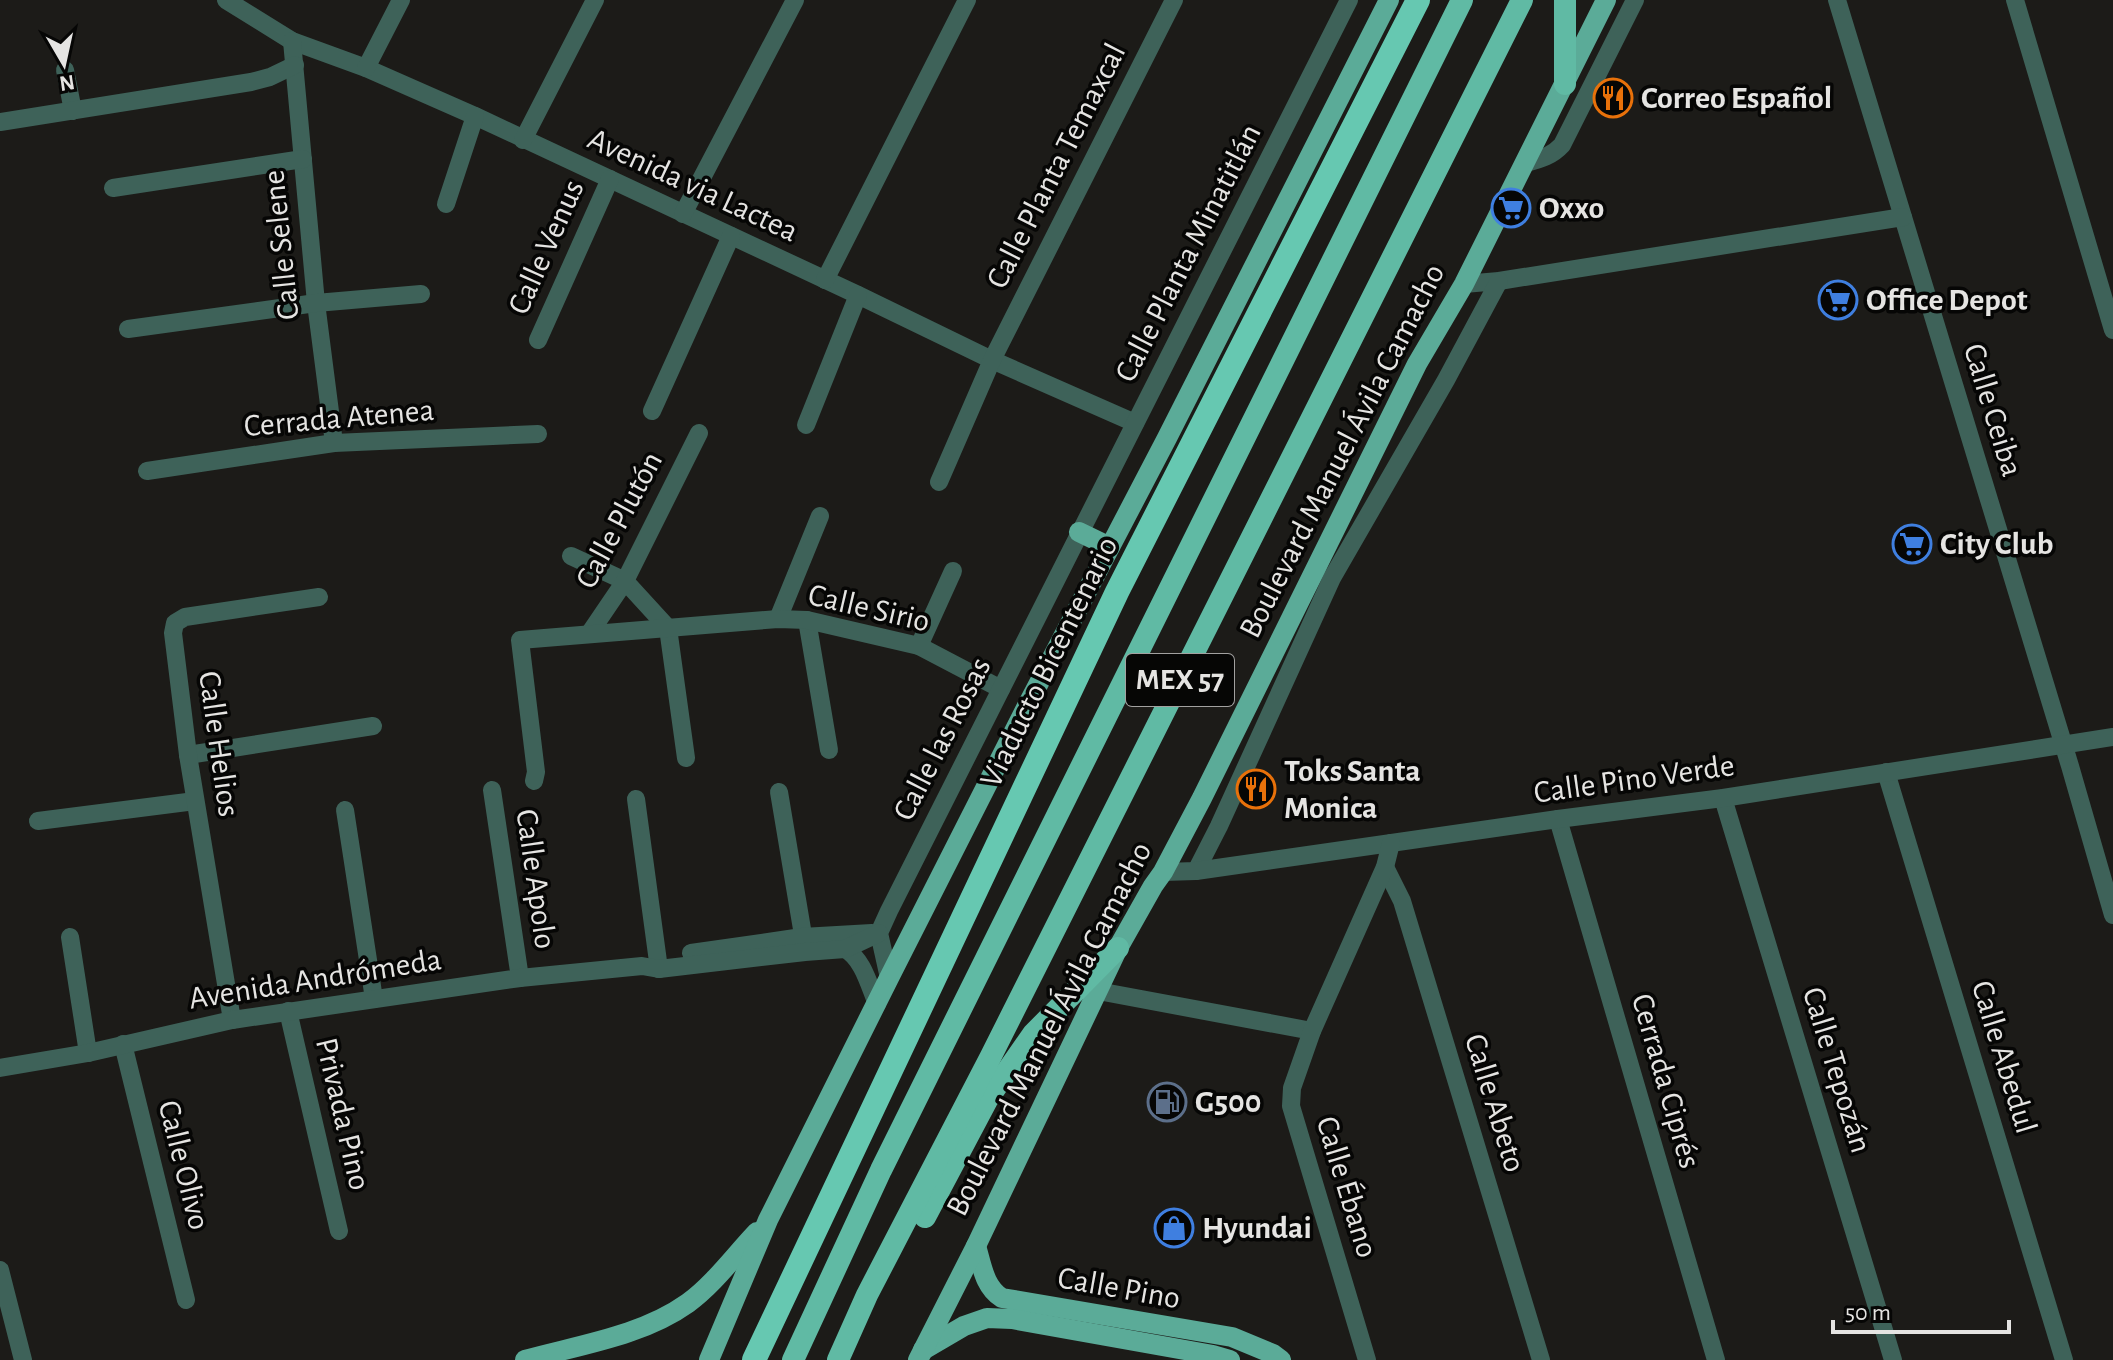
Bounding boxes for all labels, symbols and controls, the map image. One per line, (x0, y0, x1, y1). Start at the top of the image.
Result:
north arrow (24, 24, 104, 104)
street label: Calle Planta Temaxcal (980, 39, 1132, 293)
text: N (58, 71, 76, 95)
restaurant icon: Correo Español (1592, 77, 1634, 119)
place label: Correo Español (1641, 82, 1832, 114)
street label: Calle Planta Minatitlán (1109, 119, 1267, 387)
street label: Avenida via Lactea (583, 122, 803, 248)
street label: Calle Selene (257, 169, 305, 321)
street label: Calle Venus (502, 175, 590, 319)
supermarket icon: Oxxo (1490, 187, 1532, 229)
place label: Oxxo (1539, 192, 1604, 224)
street label: Boulevard Manuel Ávila Camacho (1231, 258, 1450, 643)
supermarket icon: Office Depot (1817, 279, 1859, 321)
place label: Office Depot (1866, 284, 2028, 316)
street label: Calle Ceiba (1958, 340, 2028, 480)
street label: Cerrada Atenea (243, 394, 435, 442)
street label: Calle Plutón (570, 446, 668, 594)
supermarket icon: City Club (1891, 523, 1933, 565)
place label: City Club (1940, 528, 2053, 560)
street label: Viaducto Bicentenario (975, 532, 1123, 792)
street label: Calle Sirio (805, 578, 933, 638)
street label: Calle las Rosas (887, 652, 997, 826)
road number: MEX 57 (1126, 654, 1234, 706)
street label: Calle Helios (193, 669, 245, 819)
street label: Calle Pino Verde (1532, 749, 1736, 809)
place label: Toks Santa Monica (1284, 755, 1421, 824)
restaurant icon: Toks Santa Monica (1235, 768, 1277, 810)
street label: Calle Apolo (510, 807, 562, 951)
street label: Boulevard Manuel Ávila Camacho (938, 836, 1157, 1221)
street label: Avenida Andrómeda (186, 943, 444, 1015)
street label: Calle Abedul (1966, 977, 2042, 1137)
street label: Calle Tepozán (1797, 983, 1877, 1157)
street label: Cerrada Ciprés (1626, 990, 1706, 1172)
street label: Calle Abeto (1459, 1030, 1531, 1176)
street label: Privada Pino (310, 1035, 376, 1193)
fuel station icon: G500 (1146, 1081, 1188, 1123)
place label: G500 (1195, 1086, 1261, 1118)
street label: Calle Olivo (153, 1097, 215, 1233)
street label: Calle Ébano (1310, 1112, 1386, 1261)
shop icon: Hyundai (1153, 1207, 1195, 1249)
place label: Hyundai (1202, 1212, 1312, 1244)
street label: Calle Pino (1055, 1261, 1183, 1315)
scale bar (1833, 1284, 2009, 1334)
text: 50 m (1845, 1301, 1891, 1325)

